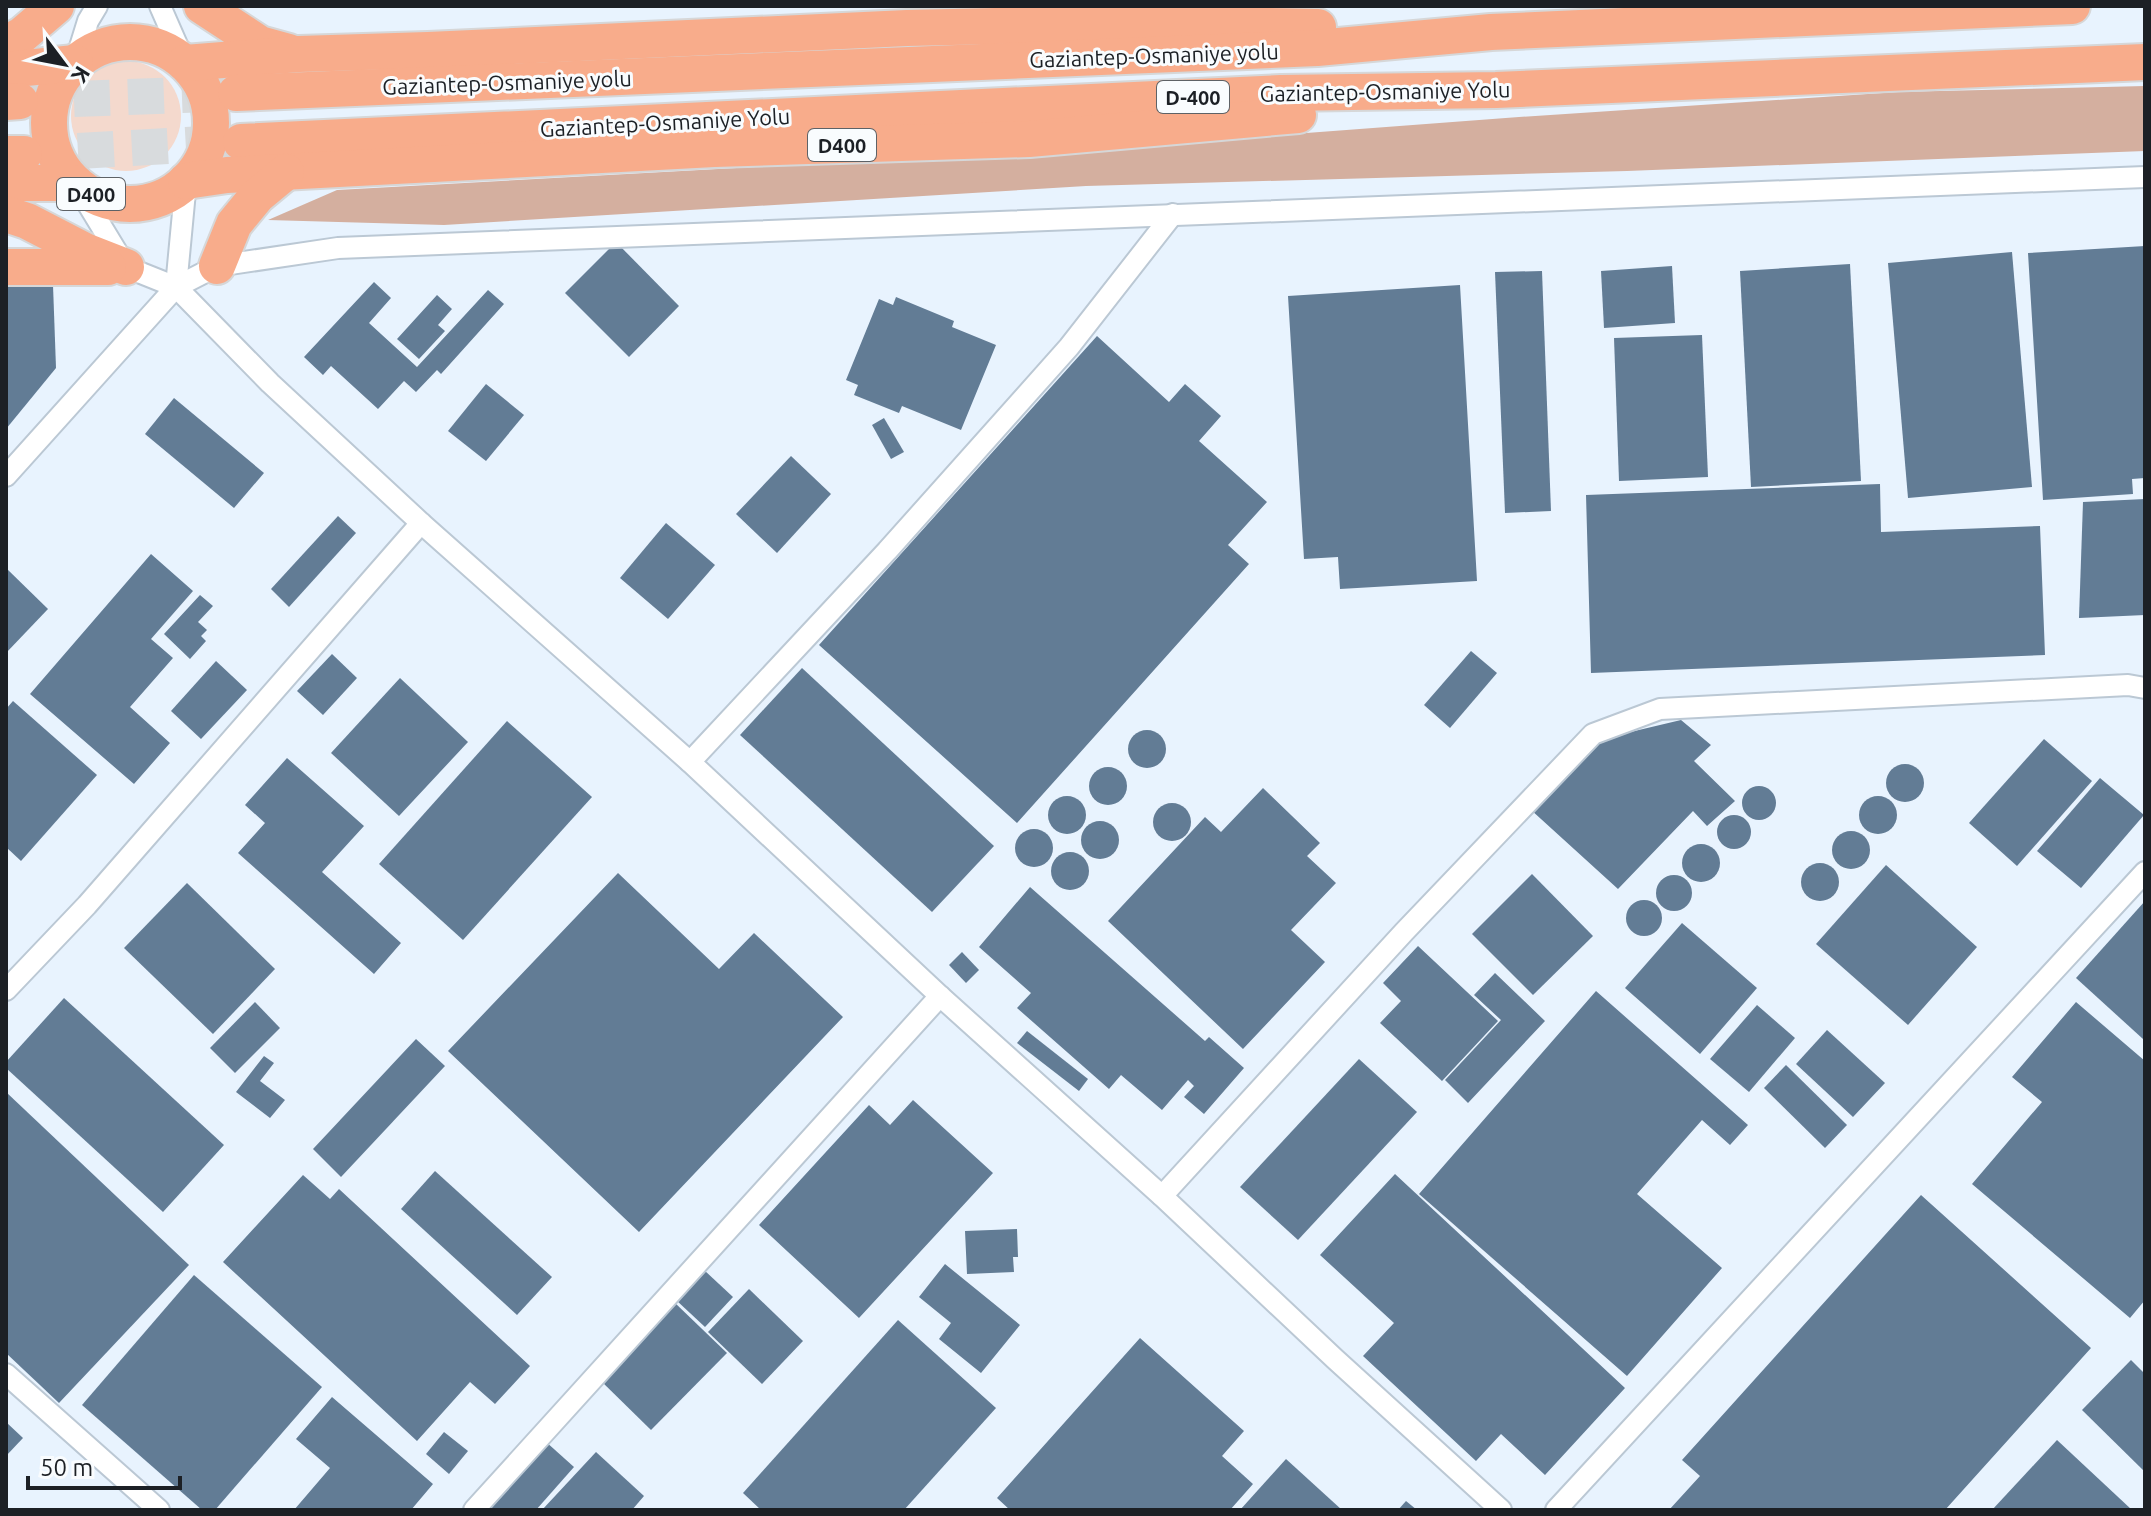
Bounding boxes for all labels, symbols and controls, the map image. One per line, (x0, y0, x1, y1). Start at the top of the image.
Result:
north arrow (24, 24, 104, 104)
street label: Gaziantep-Osmaniye yolu (1029, 38, 1279, 72)
text: K (67, 62, 96, 88)
street label: Gaziantep-Osmaniye yolu (382, 65, 632, 99)
street label: Gaziantep-Osmaniye Yolu (1259, 76, 1511, 106)
road number: D-400 (1157, 81, 1229, 113)
street label: Gaziantep-Osmaniye Yolu (539, 103, 791, 141)
road number: D400 (808, 129, 876, 161)
road number: D400 (57, 178, 125, 210)
scale bar (28, 1440, 180, 1490)
text: 50 m (40, 1454, 93, 1481)

